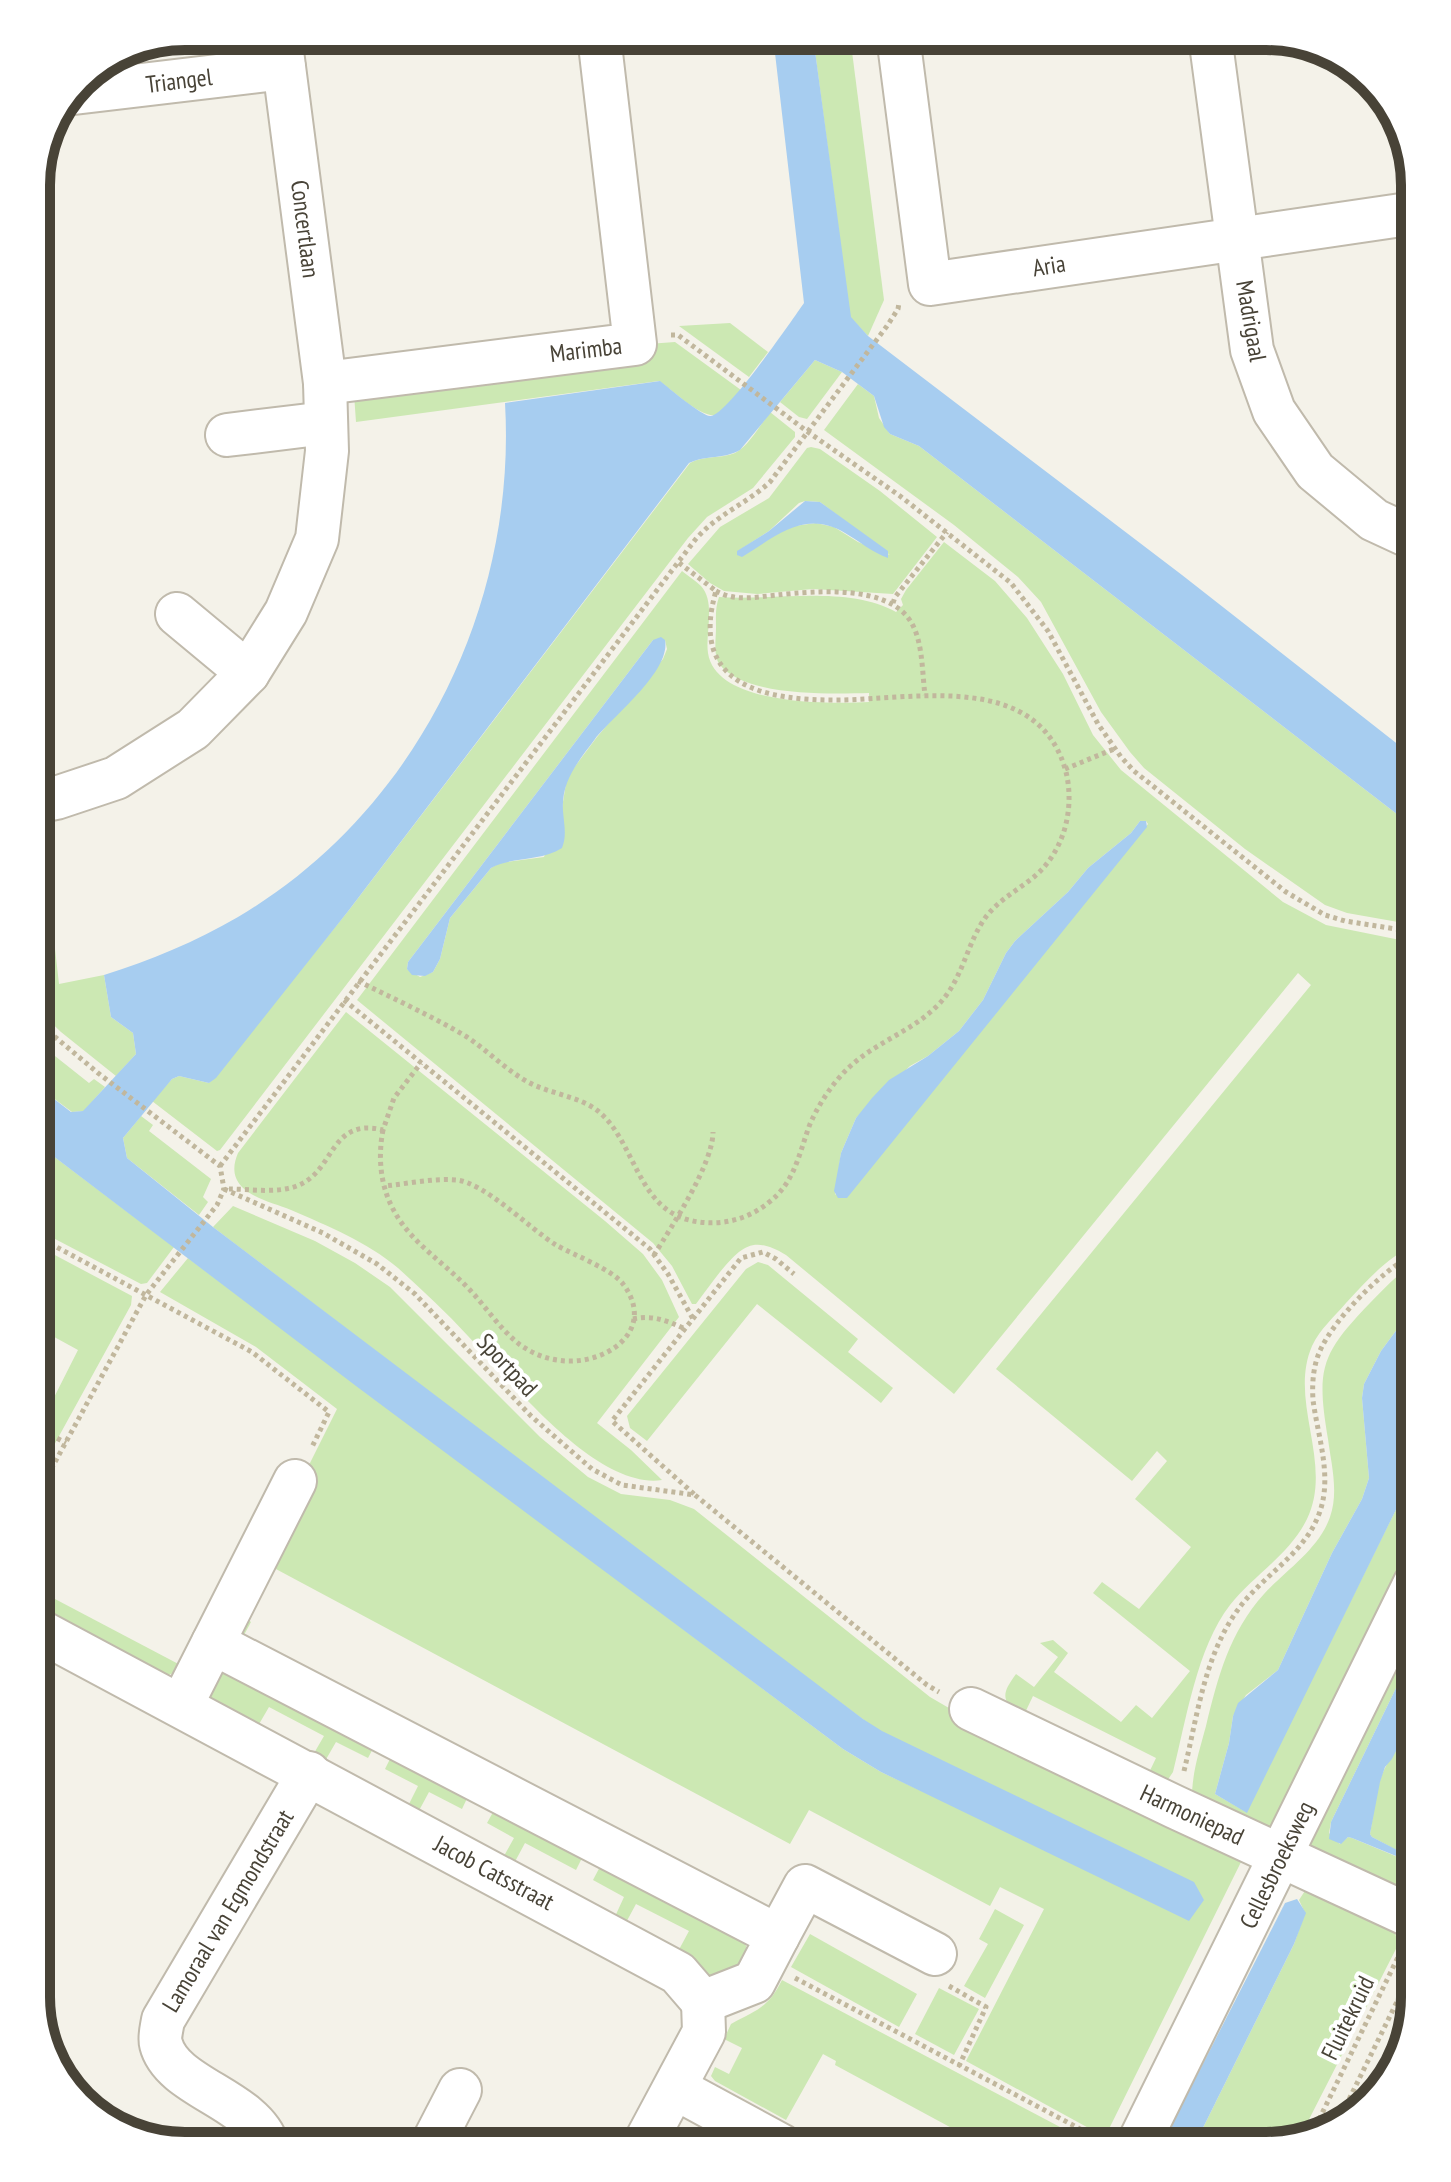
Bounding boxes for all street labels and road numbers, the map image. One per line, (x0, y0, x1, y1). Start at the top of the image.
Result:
street label: Triangel (144, 61, 214, 100)
street label: Concertlaan (284, 178, 327, 280)
street label: Aria (1030, 248, 1068, 283)
street label: Madrigaal (1229, 278, 1274, 364)
street label: Marimba (548, 330, 624, 369)
street label: Sportpad (470, 1327, 544, 1403)
street label: Harmoniepad (1135, 1777, 1249, 1852)
street label: Cellesbroeksweg (1232, 1796, 1321, 1934)
street label: Lamoraal van Egmondstraat (155, 1804, 300, 2018)
street label: Jacob Catsstraat (428, 1828, 560, 1917)
street label: Fluitekruid (1314, 1971, 1381, 2065)

